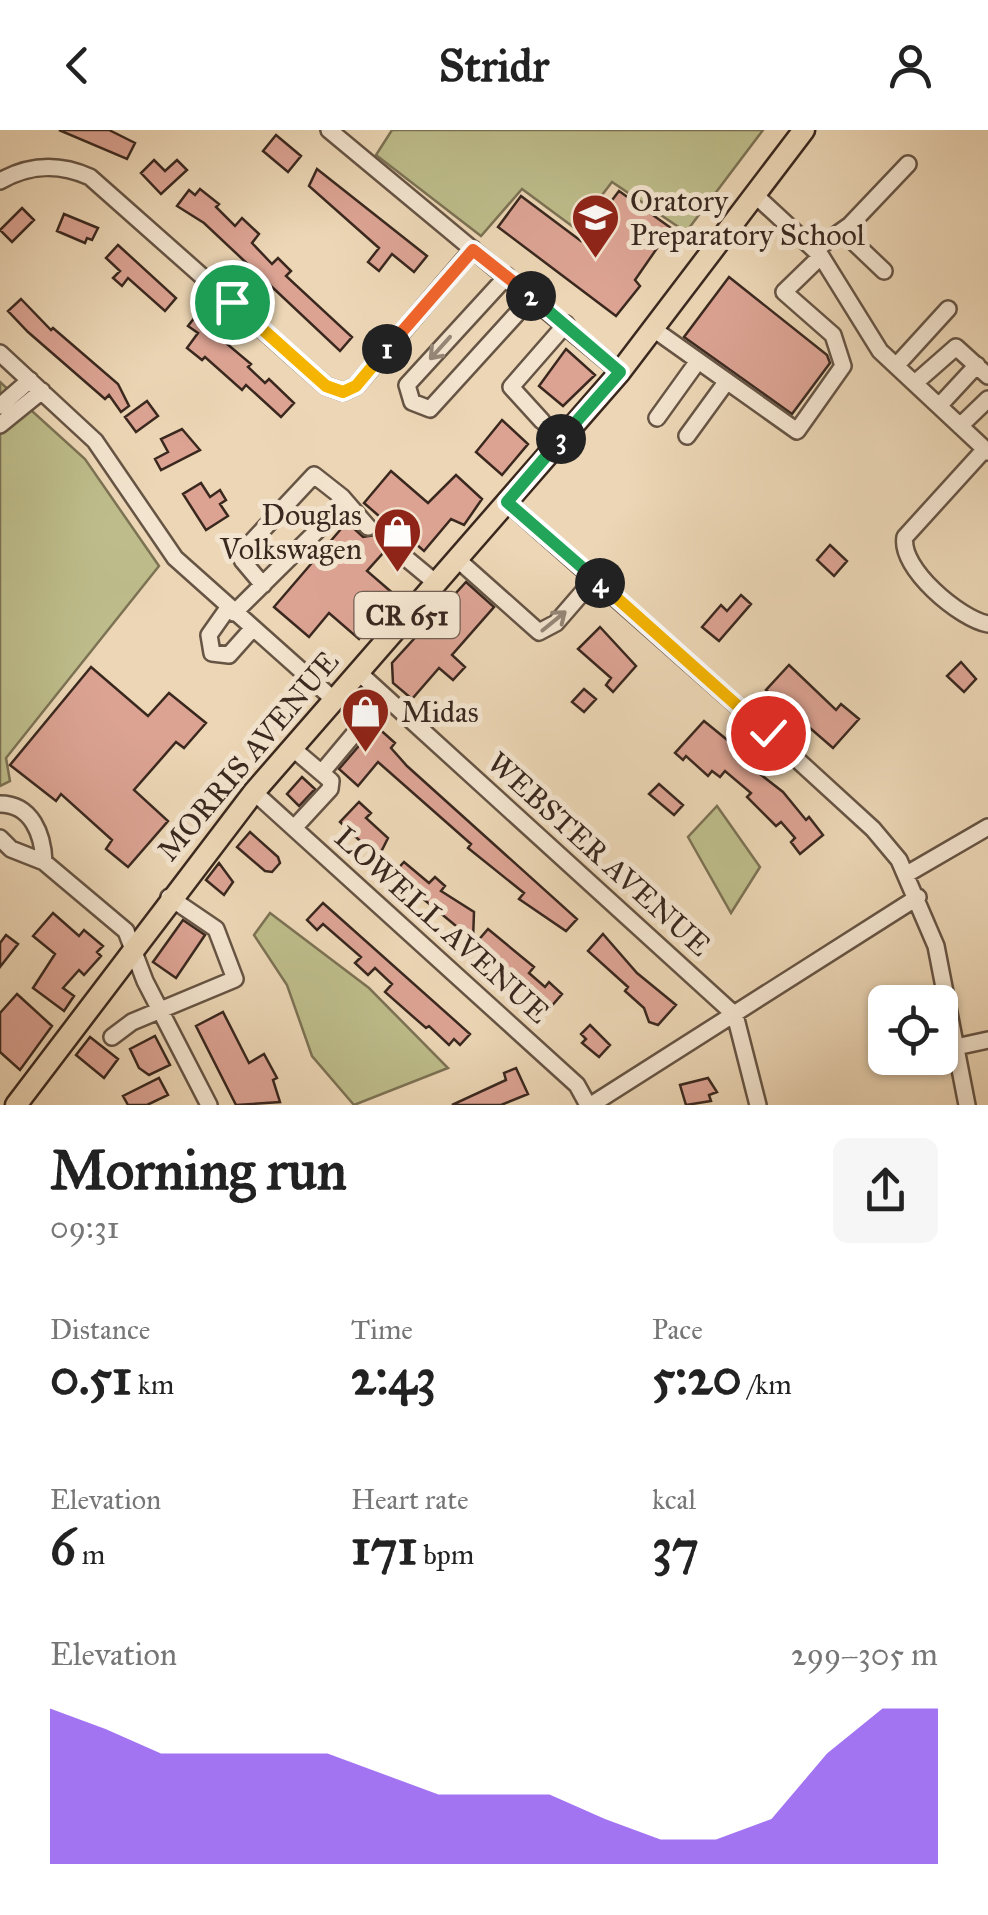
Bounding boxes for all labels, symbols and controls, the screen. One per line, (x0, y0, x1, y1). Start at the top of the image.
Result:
icon: back (50, 38, 105, 93)
text: Stridr (439, 38, 549, 93)
icon: person (883, 38, 938, 93)
place label: Oratory Preparatory School (630, 183, 866, 253)
school or university icon: Oratory Preparatory School (569, 192, 621, 260)
pin (190, 260, 275, 345)
pin: 2 (506, 271, 556, 321)
icon: arrive (205, 275, 260, 330)
text: 2 (524, 278, 538, 313)
pin: 1 (362, 324, 412, 374)
text: 1 (381, 331, 393, 366)
one-way arrow (429, 335, 452, 360)
pin: 3 (536, 414, 586, 464)
text: 3 (555, 421, 567, 456)
place label: Douglas Volkswagen (219, 497, 362, 567)
shop icon: Douglas Volkswagen (371, 506, 423, 574)
pin: 4 (575, 558, 625, 608)
text: 4 (592, 565, 608, 600)
road number: CR 651 (354, 592, 460, 638)
one-way arrow (540, 610, 567, 632)
street label: MORRIS AVENUE (150, 644, 346, 868)
shop icon: Midas (340, 686, 392, 754)
pin (726, 691, 811, 776)
place label: Midas (401, 694, 479, 730)
icon: check (741, 706, 796, 761)
street label: WEBSTER AVENUE (480, 744, 718, 964)
street label: LOWELL AVENUE (327, 819, 557, 1031)
map controls (868, 985, 958, 1075)
button: locate (868, 985, 958, 1075)
text: Morning run (50, 1137, 347, 1204)
button: share (833, 1138, 938, 1243)
text: 09:31 (50, 1208, 119, 1247)
text: Distance (50, 1312, 150, 1347)
text: Time (351, 1312, 413, 1347)
text: Pace (652, 1312, 703, 1347)
text: 0.51 (50, 1347, 132, 1408)
text: 2:43 (351, 1347, 436, 1408)
text: 5:20 (652, 1347, 742, 1408)
text: km (132, 1367, 174, 1402)
text: /km (742, 1367, 792, 1402)
text: Elevation (50, 1482, 161, 1517)
text: Heart rate (351, 1482, 469, 1517)
text: kcal (652, 1482, 696, 1517)
text: 6 (50, 1517, 76, 1578)
text: 171 (351, 1517, 417, 1578)
text: 37 (652, 1517, 699, 1578)
text: m (76, 1537, 105, 1572)
text: bpm (417, 1537, 474, 1572)
text: Elevation (50, 1635, 177, 1674)
text: 299–305 m (791, 1635, 938, 1674)

